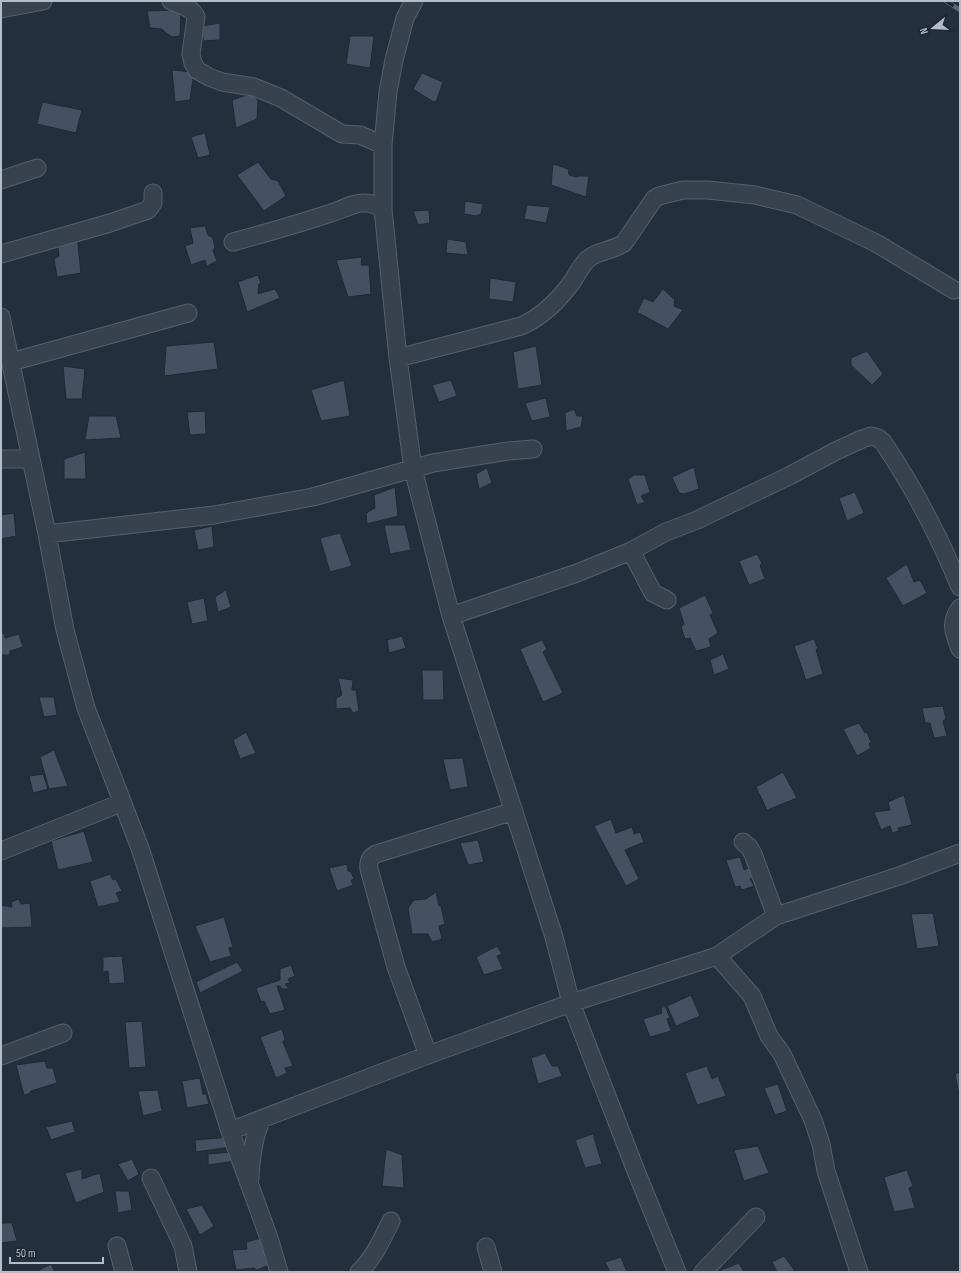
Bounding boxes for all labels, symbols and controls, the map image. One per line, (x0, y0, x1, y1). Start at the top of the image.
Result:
north arrow (913, 8, 953, 48)
text: N (917, 26, 931, 36)
scale bar (10, 1239, 103, 1265)
text: 50 m (16, 1246, 36, 1261)

